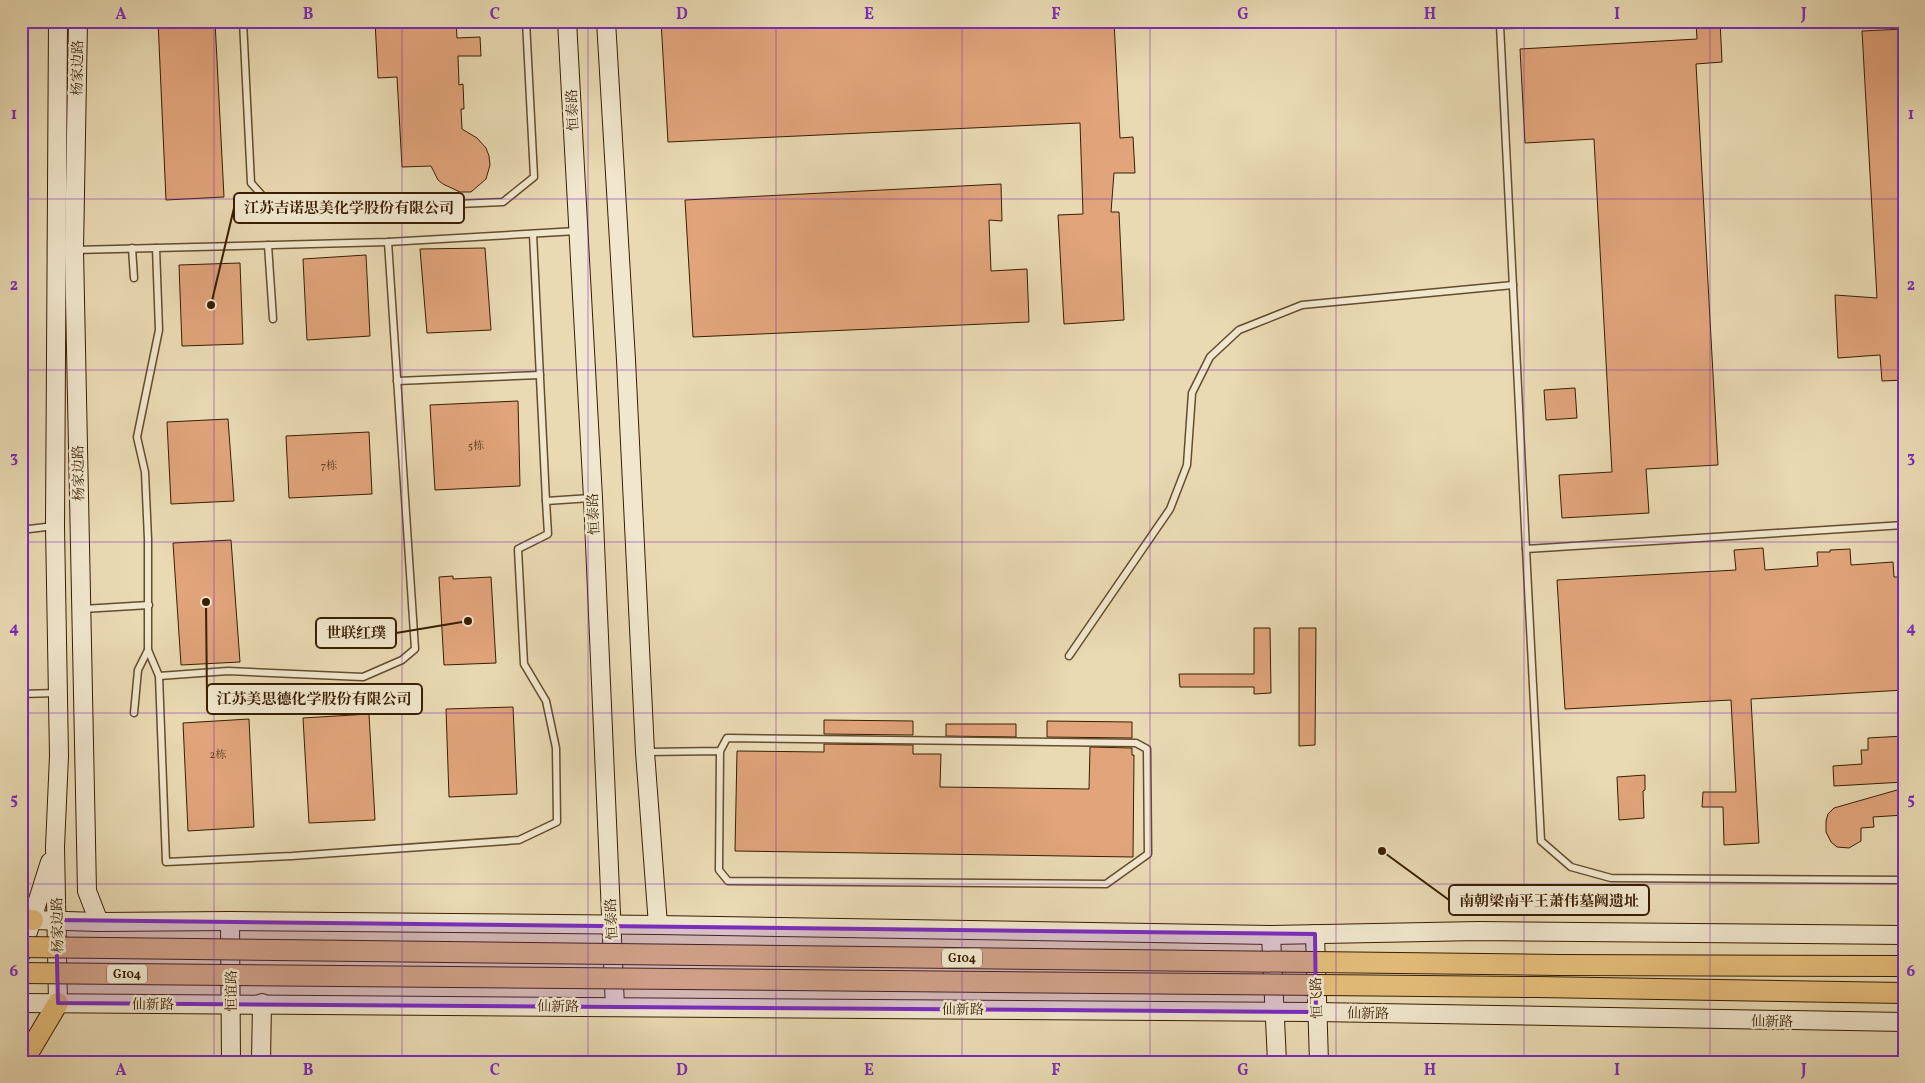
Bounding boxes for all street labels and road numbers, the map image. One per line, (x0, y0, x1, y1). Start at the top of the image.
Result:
street label: 杨家边路 (69, 40, 88, 96)
street label: 恒泰路 (563, 88, 584, 131)
street label: 杨家边路 (70, 445, 89, 501)
street label: 恒泰路 (584, 492, 605, 535)
street label: 杨家边路 (49, 897, 68, 953)
street label: 恒泰路 (602, 897, 623, 940)
road number: G104 (942, 948, 982, 968)
road number: G104 (107, 964, 147, 984)
street label: 恒谊路 (223, 970, 242, 1012)
street label: 恒飞路 (1307, 977, 1328, 1019)
street label: 仙新路 (132, 996, 174, 1015)
street label: 仙新路 (537, 998, 579, 1017)
street label: 仙新路 (942, 1001, 984, 1020)
street label: 仙新路 (1347, 1005, 1389, 1024)
street label: 仙新路 (1751, 1013, 1793, 1032)

